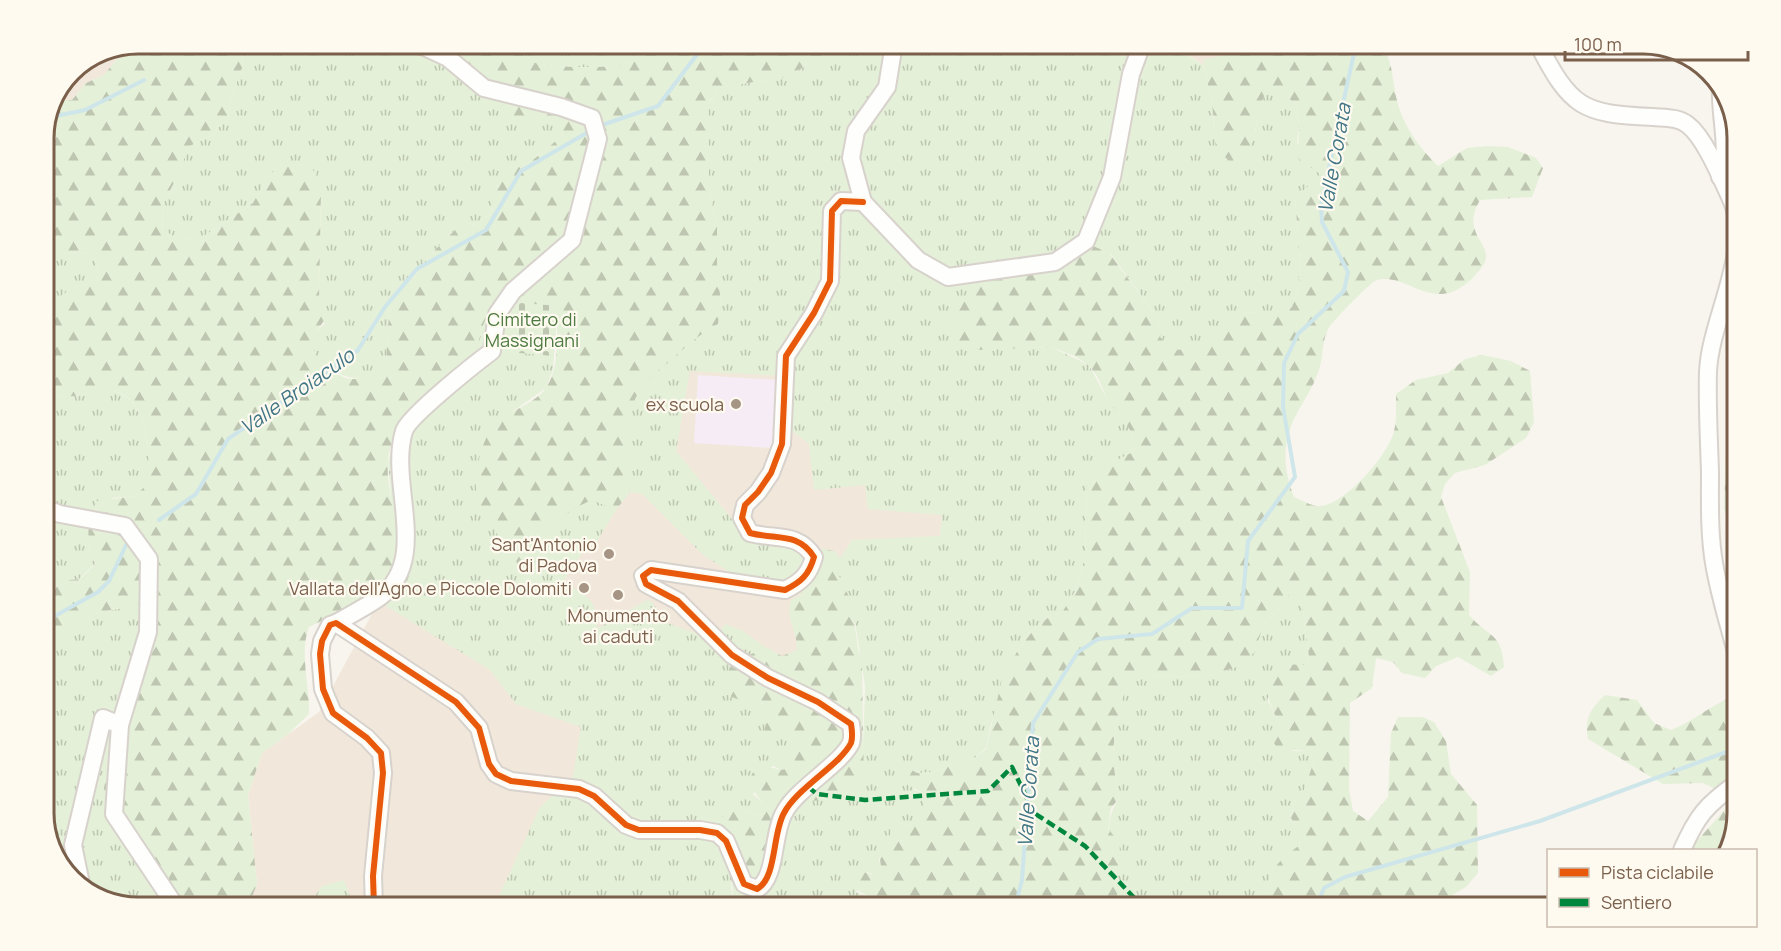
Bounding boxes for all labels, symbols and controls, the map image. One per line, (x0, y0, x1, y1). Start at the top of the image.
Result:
scale bar (1565, 24, 1748, 62)
text: 100 m (1574, 32, 1622, 56)
water label: Valle Corata (1311, 100, 1357, 215)
park label: Cimitero di Massignani (485, 307, 579, 352)
water label: Valle Broiaculo (235, 341, 360, 440)
place label: ex scuola (646, 392, 724, 416)
marker: ex scuola (729, 397, 743, 411)
place label: Sant'Antonio di Padova (491, 532, 597, 577)
marker: Sant'Antonio di Padova (602, 547, 616, 561)
place label: Vallata dell'Agno e Piccole Dolomiti (289, 576, 572, 600)
marker: Vallata dell'Agno e Piccole Dolomiti (577, 581, 591, 595)
marker: Monumento ai caduti (611, 588, 625, 602)
place label: Monumento ai caduti (568, 603, 668, 648)
water label: Valle Corata (1011, 735, 1045, 848)
legend (1547, 849, 1757, 927)
text: Pista ciclabile (1601, 860, 1714, 884)
text: Sentiero (1601, 890, 1672, 914)

